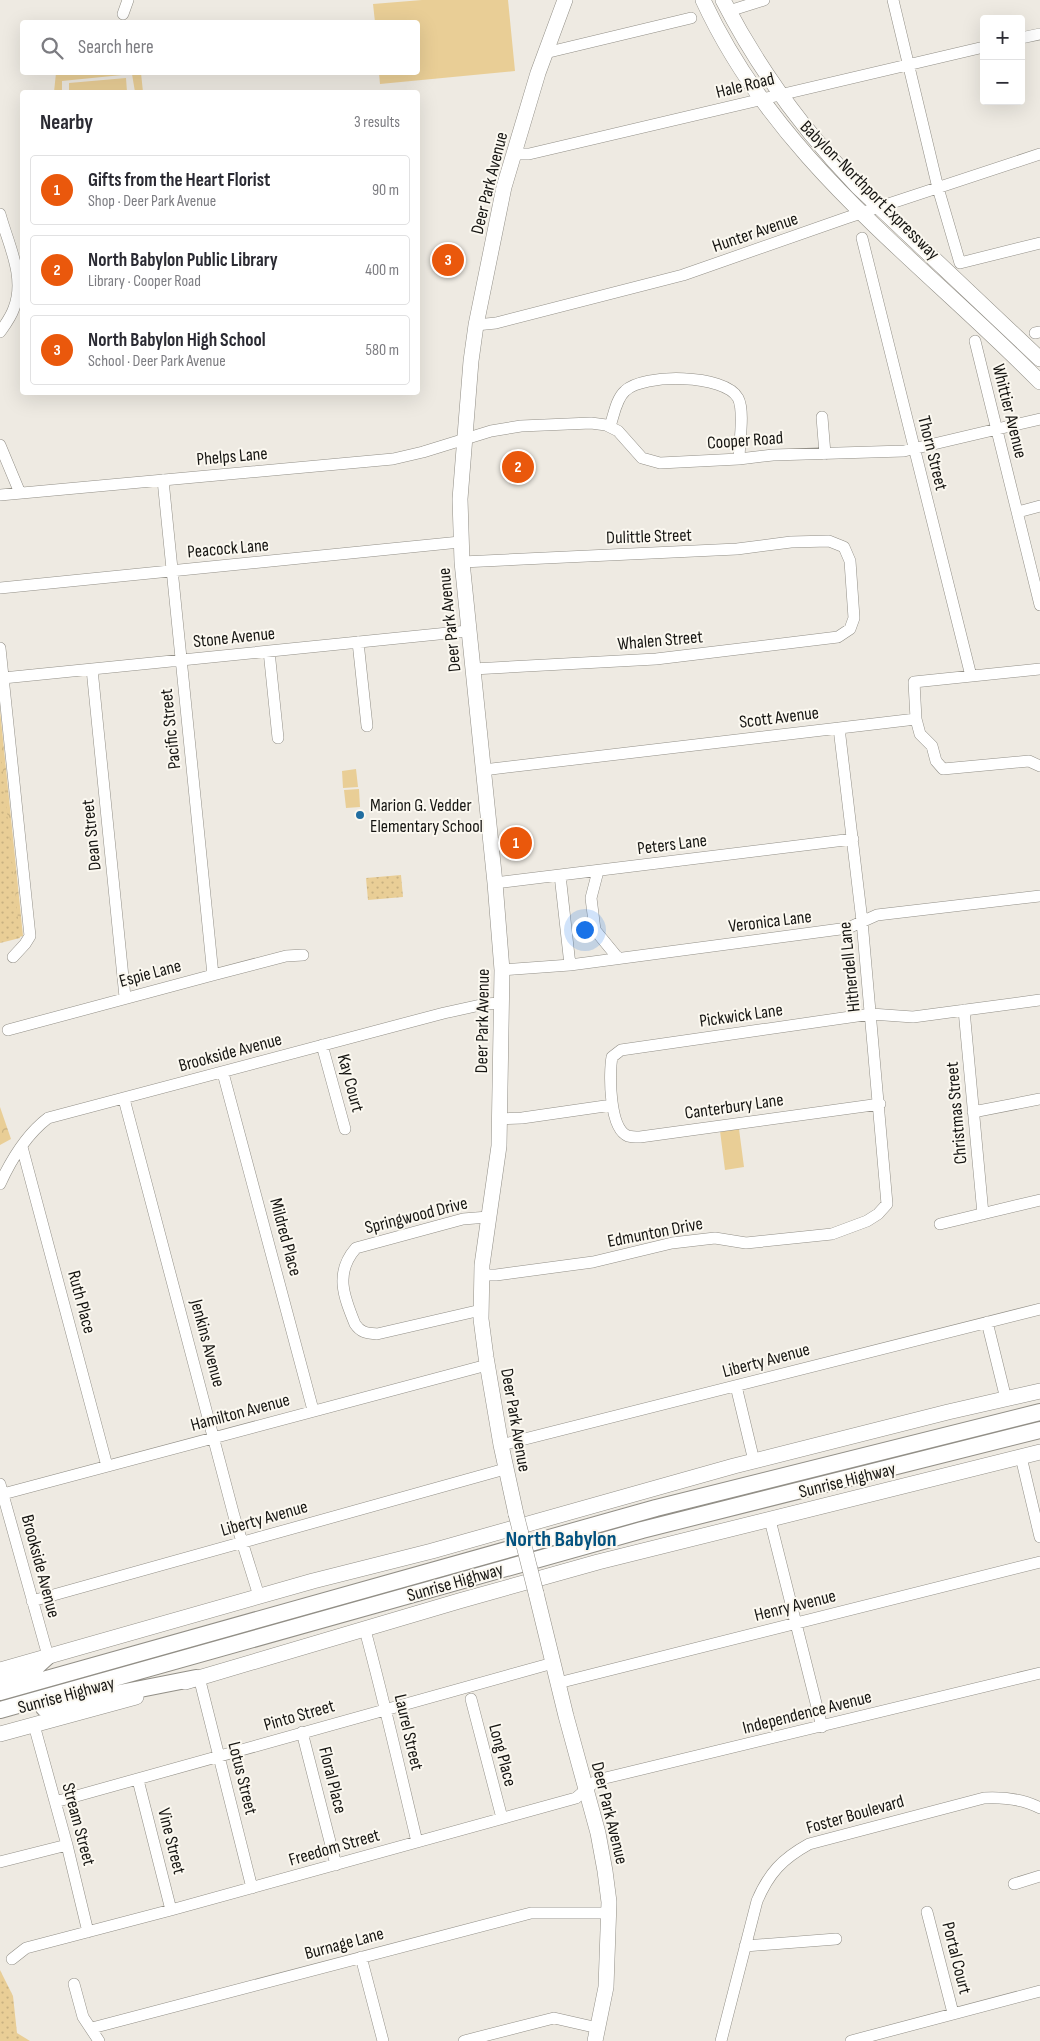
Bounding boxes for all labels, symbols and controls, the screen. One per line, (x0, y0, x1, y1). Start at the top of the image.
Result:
map controls (980, 15, 1025, 105)
button: + (980, 15, 1025, 60)
search box (20, 20, 420, 75)
icon: search (38, 34, 66, 62)
text: Search here (78, 36, 154, 59)
button: − (980, 60, 1025, 105)
street label: Hale Road (714, 68, 777, 103)
text: Nearby (40, 110, 93, 135)
text: 3 results (354, 113, 400, 132)
street label: Babylon-Northport Expressway (796, 116, 944, 264)
street label: Deer Park Avenue (467, 130, 512, 236)
text: Gifts from the Heart Florist (88, 169, 270, 192)
text: 1 (54, 181, 60, 200)
text: 90 m (372, 181, 399, 200)
text: Shop · Deer Park Avenue (88, 192, 216, 211)
street label: Hunter Avenue (710, 208, 801, 257)
pin: 3 (432, 241, 464, 279)
text: North Babylon Public Library (88, 249, 278, 272)
text: 2 (53, 261, 61, 280)
text: 400 m (365, 261, 399, 280)
text: Library · Cooper Road (88, 272, 201, 291)
text: North Babylon High School (88, 329, 266, 352)
text: 3 (53, 341, 61, 360)
text: 580 m (366, 341, 399, 360)
text: School · Deer Park Avenue (88, 352, 226, 371)
street label: Whittier Avenue (988, 362, 1031, 460)
street label: Thorn Street (913, 414, 952, 493)
street label: Cooper Road (706, 427, 784, 454)
street label: Phelps Lane (196, 443, 268, 470)
pin: 2 (502, 448, 534, 486)
street label: Dulittle Street (606, 524, 693, 548)
street label: Peacock Lane (186, 534, 270, 563)
street label: Deer Park Avenue (434, 567, 465, 673)
street label: Stone Avenue (192, 623, 276, 652)
street label: Whalen Street (617, 626, 704, 655)
street label: Pacific Street (156, 687, 185, 770)
street label: Scott Avenue (738, 702, 820, 733)
place label: Marion G. Vedder Elementary School (370, 795, 483, 837)
street label: Dean Street (77, 798, 106, 872)
marker: Marion G. Vedder Elementary School (354, 809, 366, 821)
pin: 1 (500, 824, 532, 862)
street label: Peters Lane (636, 830, 708, 859)
street label: Veronica Lane (727, 906, 813, 937)
your location (572, 917, 598, 943)
street label: Hitherdell Lane (834, 921, 865, 1013)
street label: Espie Lane (117, 955, 183, 992)
street label: Deer Park Avenue (471, 969, 494, 1073)
street label: Pickwick Lane (698, 999, 784, 1032)
street label: Brookside Avenue (176, 1029, 284, 1076)
street label: Kay Court (333, 1052, 368, 1115)
street label: Christmas Street (942, 1060, 971, 1165)
street label: Canterbury Lane (683, 1089, 785, 1124)
street label: Springwood Drive (363, 1193, 470, 1238)
street label: Mildred Place (265, 1196, 306, 1278)
street label: Edmunton Drive (606, 1213, 704, 1252)
street label: Ruth Place (63, 1268, 100, 1336)
street label: Jenkins Avenue (185, 1296, 229, 1389)
street label: Liberty Avenue (720, 1339, 812, 1382)
street label: Deer Park Avenue (496, 1367, 535, 1473)
street label: Hamilton Avenue (188, 1389, 292, 1436)
street label: Sunrise Highway (797, 1458, 898, 1503)
street label: Liberty Avenue (218, 1496, 310, 1541)
street label: Brookside Avenue (17, 1512, 64, 1620)
district label: North Babylon (506, 1526, 616, 1553)
street label: Sunrise Highway (405, 1559, 506, 1606)
street label: Henry Avenue (752, 1585, 838, 1626)
street label: Sunrise Highway (16, 1673, 117, 1718)
street label: Independence Avenue (740, 1686, 874, 1739)
street label: Laurel Street (390, 1692, 428, 1773)
street label: Pinto Street (261, 1695, 337, 1736)
street label: Long Place (484, 1722, 521, 1789)
street label: Lotus Street (223, 1740, 262, 1817)
street label: Floral Place (314, 1745, 351, 1816)
street label: Deer Park Avenue (587, 1760, 632, 1866)
street label: Stream Street (57, 1781, 100, 1868)
street label: Foster Boulevard (804, 1791, 906, 1838)
street label: Vine Street (153, 1806, 190, 1877)
street label: Freedom Street (286, 1824, 382, 1870)
street label: Portal Court (937, 1920, 976, 1997)
street label: Burnage Lane (302, 1923, 386, 1964)

